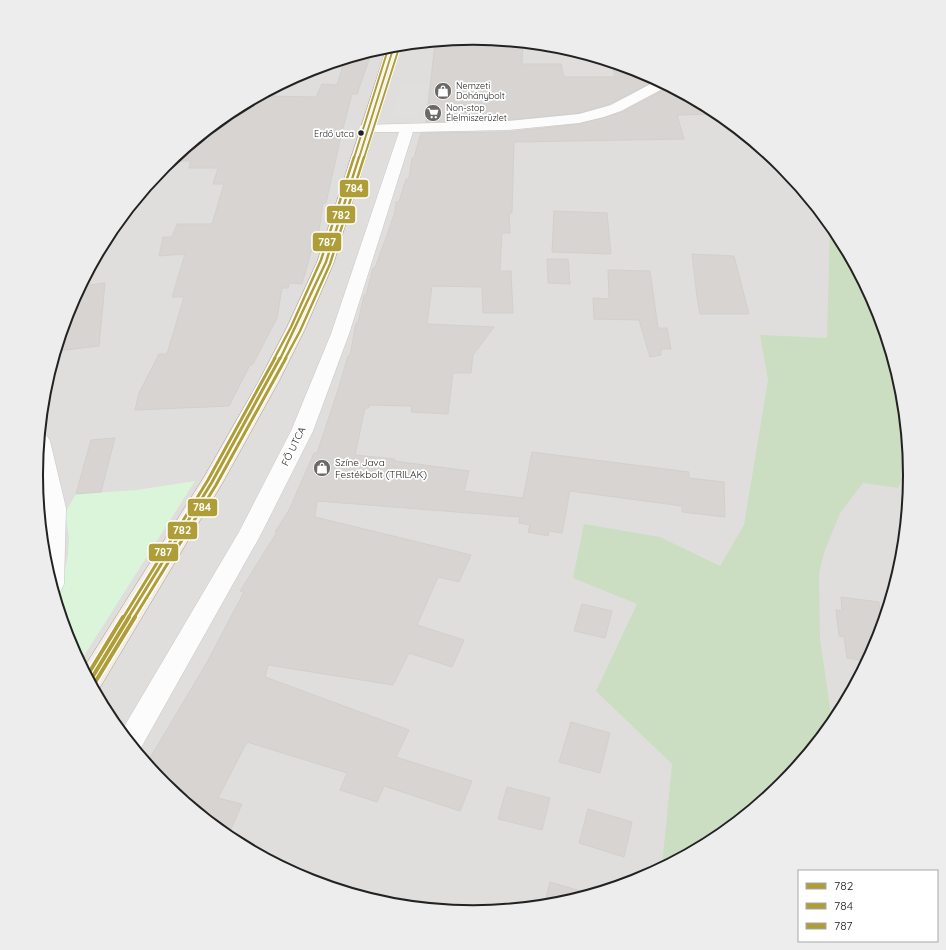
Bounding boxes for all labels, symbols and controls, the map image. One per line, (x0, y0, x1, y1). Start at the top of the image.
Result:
place label: Nemzeti Dohánybolt (456, 80, 505, 101)
shop icon: Nemzeti Dohánybolt (433, 81, 453, 101)
place label: Non-stop Élelmiszerüzlet (446, 102, 507, 123)
supermarket icon: Non-stop Élelmiszerüzlet (423, 103, 443, 123)
place label: Erdő utca (314, 128, 354, 139)
marker: Erdő utca (356, 128, 366, 138)
line badge: 784 (339, 179, 369, 198)
text: 784 (345, 181, 364, 195)
line badge: 782 (326, 205, 356, 224)
text: 782 (332, 208, 350, 222)
line badge: 787 (312, 232, 342, 252)
text: 787 (318, 235, 336, 249)
street label: FŐ UTCA (278, 424, 309, 468)
place label: Színe Java Festékbolt (TRILAK) (335, 456, 427, 481)
shop icon: Színe Java Festékbolt (TRILAK) (312, 458, 332, 478)
line badge: 784 (187, 498, 218, 517)
text: 784 (193, 500, 212, 514)
line badge: 782 (167, 521, 198, 540)
text: 782 (173, 523, 191, 537)
line badge: 787 (148, 543, 179, 562)
text: 787 (154, 545, 172, 559)
legend (798, 870, 938, 942)
text: 782 (834, 878, 854, 893)
text: 784 (834, 898, 853, 913)
text: 787 (834, 918, 852, 933)

